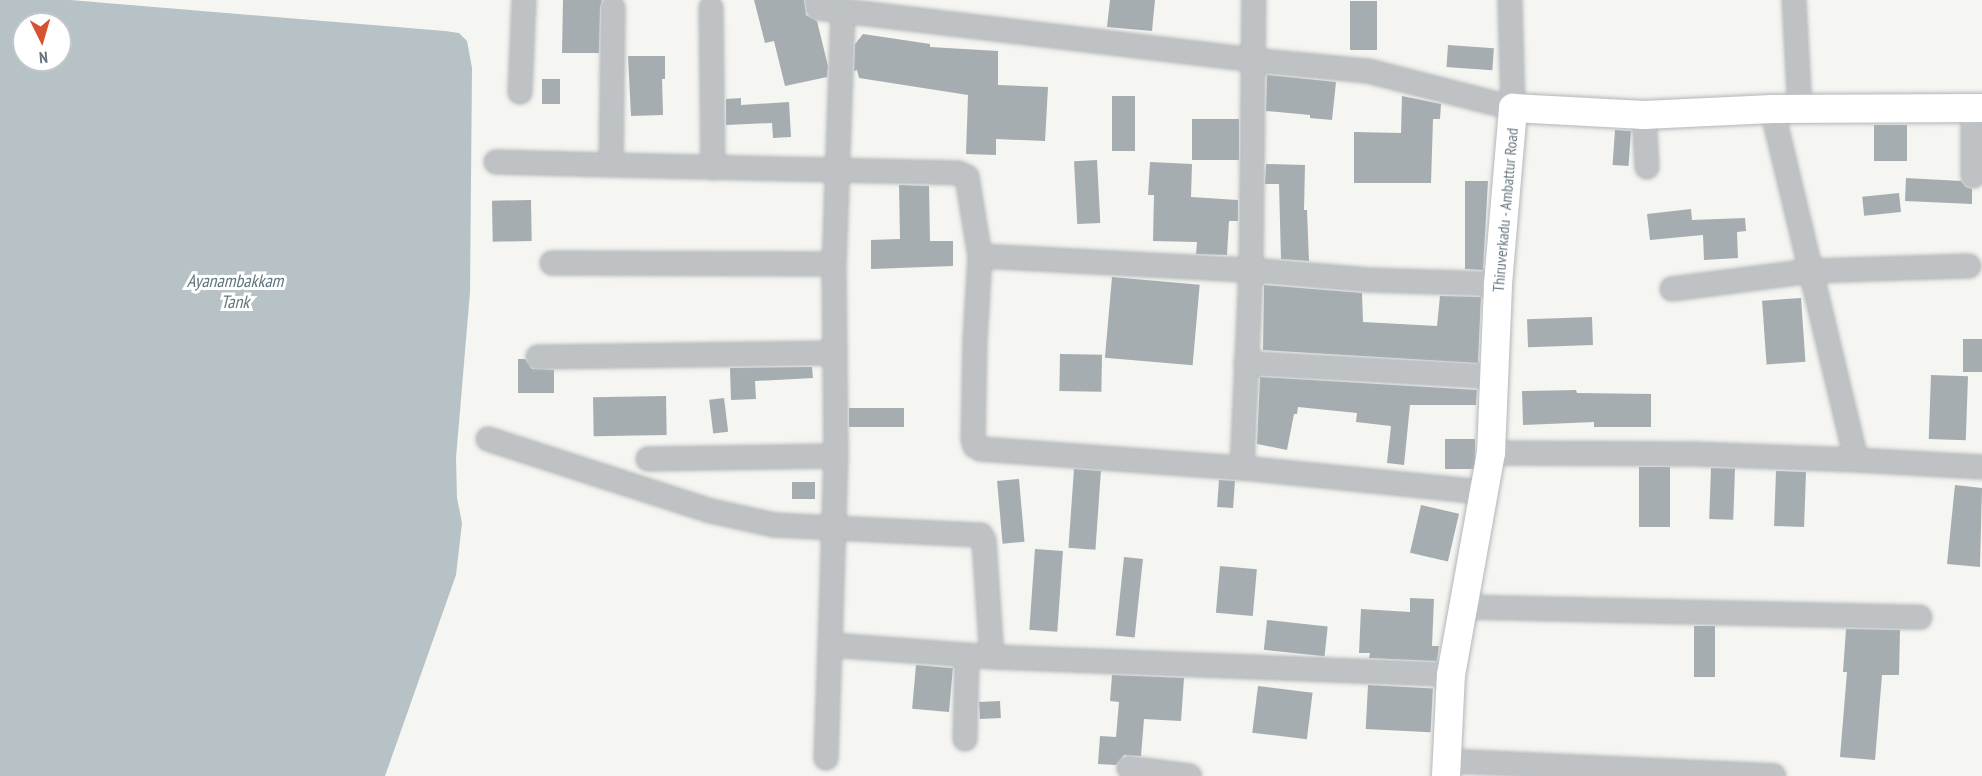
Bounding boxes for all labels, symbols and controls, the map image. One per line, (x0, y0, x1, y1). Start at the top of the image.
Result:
north arrow (12, 12, 72, 72)
text: N (38, 48, 49, 68)
street label: Thiruverkadu - Ambattur Road (1488, 126, 1522, 294)
water label: Ayanambakkam Tank (187, 271, 283, 314)

